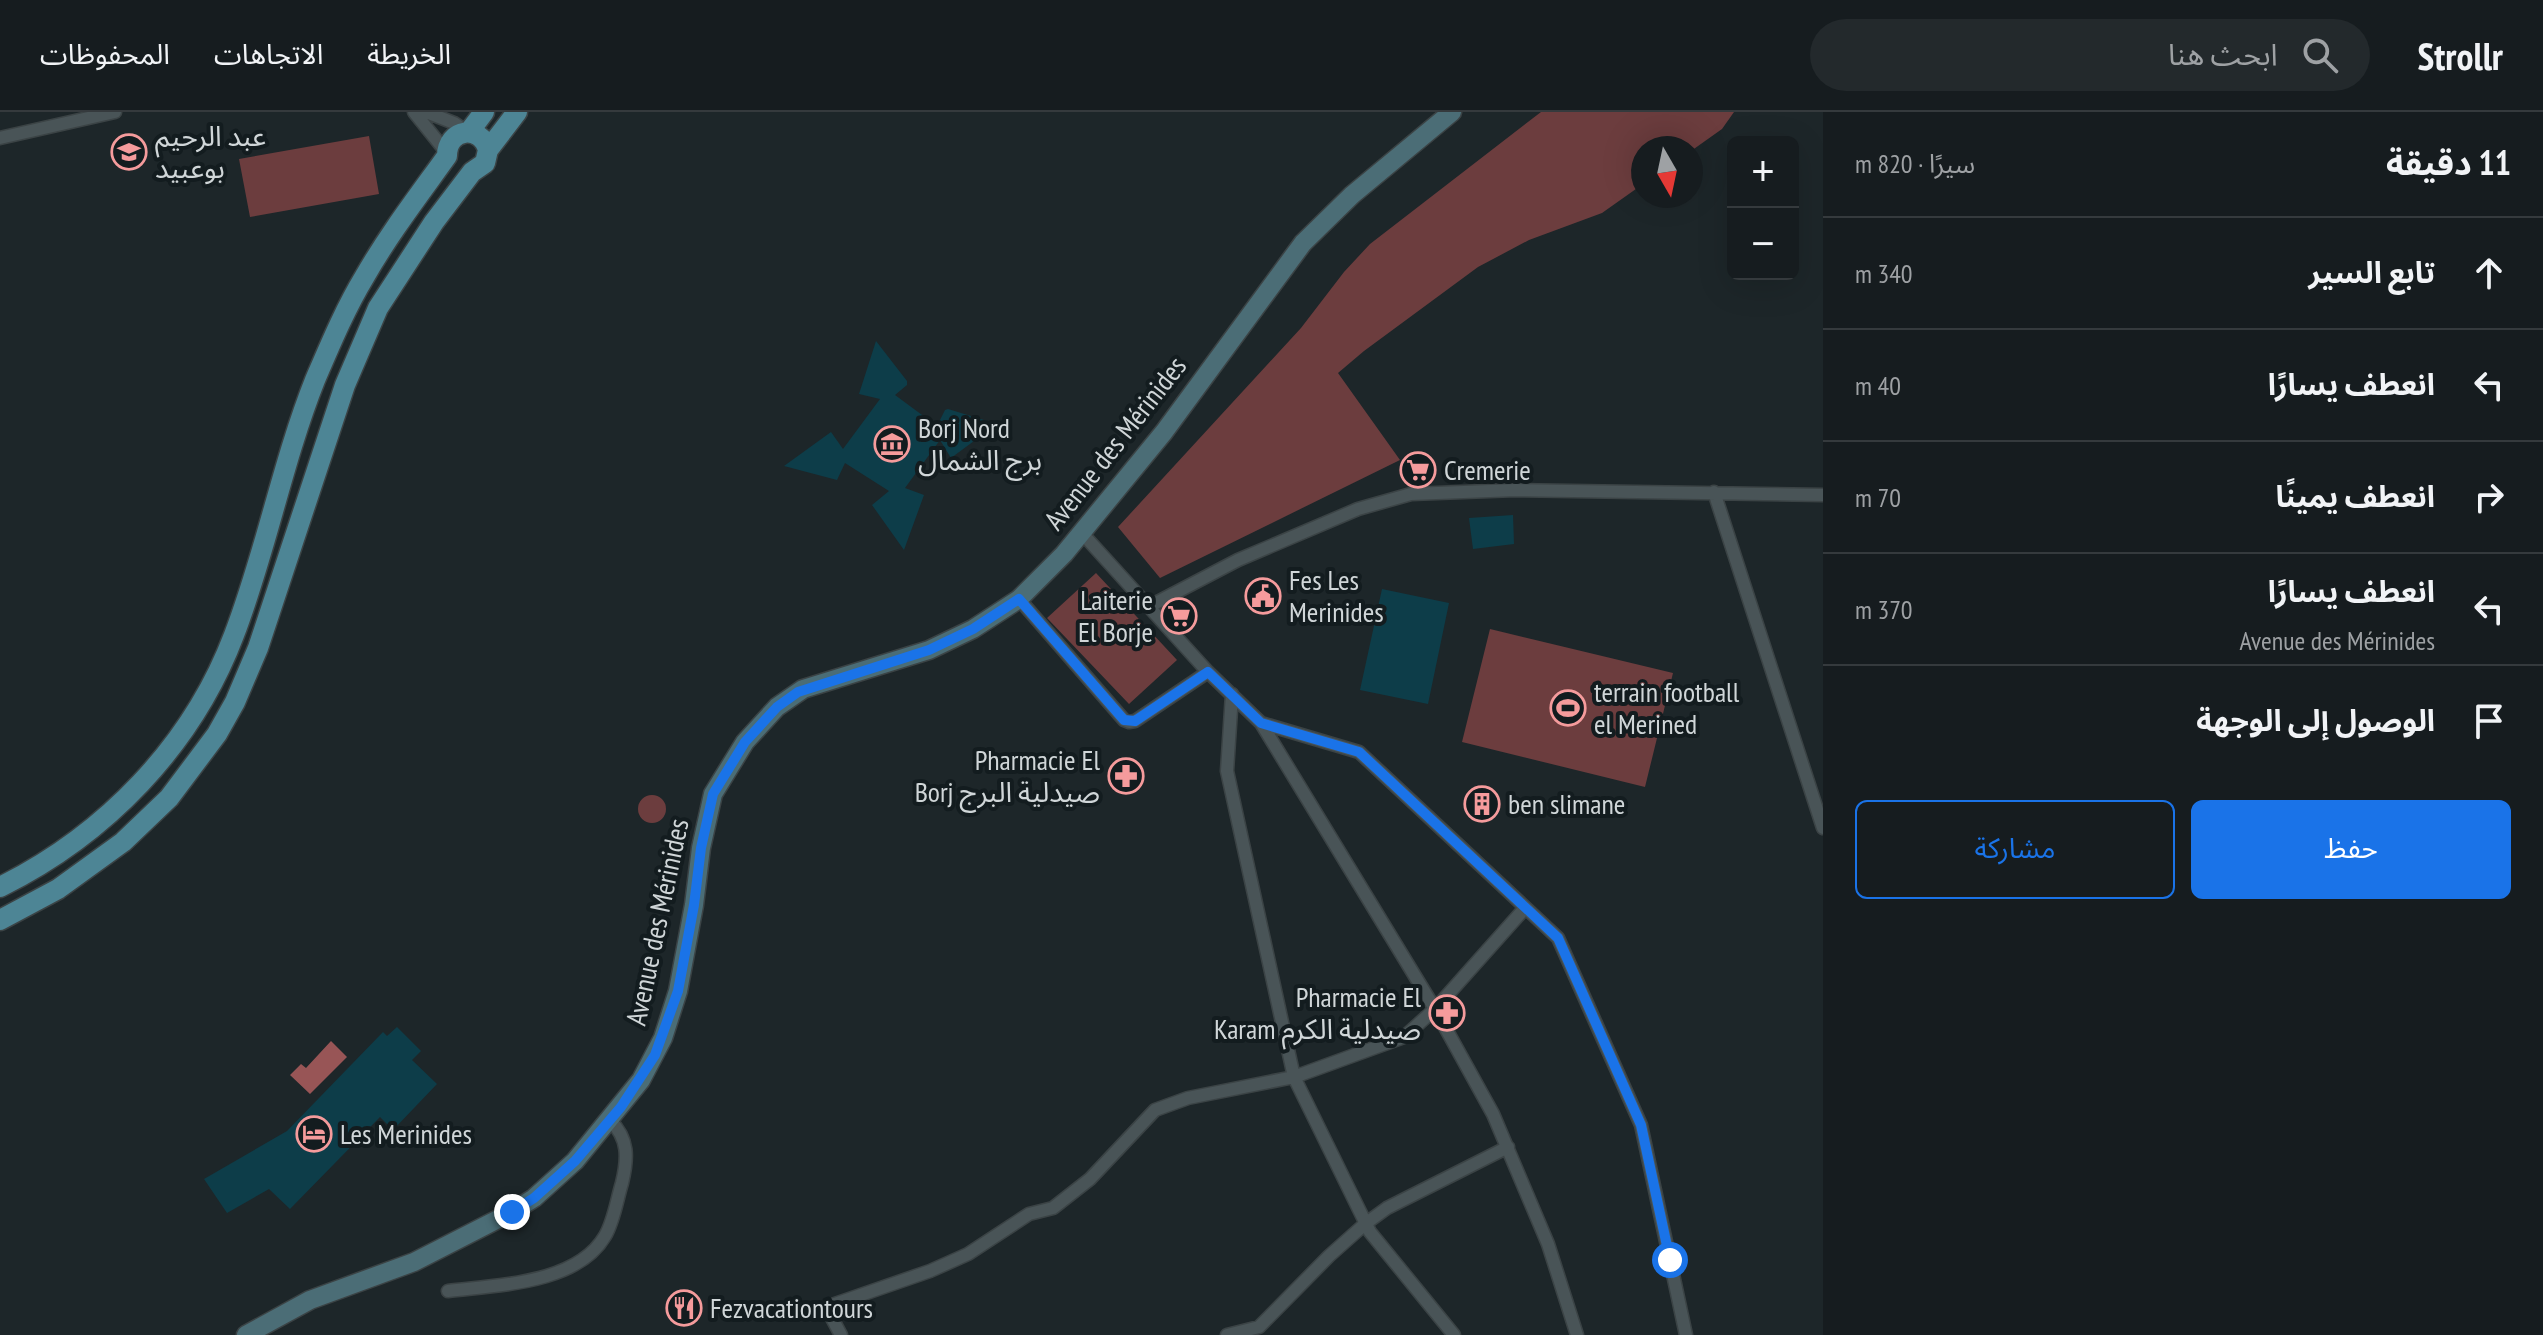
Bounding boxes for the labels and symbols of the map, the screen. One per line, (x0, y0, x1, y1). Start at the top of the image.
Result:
place label: عبد الرحيم بوعبيد (155, 117, 266, 186)
school or university icon: عبد الرحيم بوعبيد (110, 133, 148, 171)
north arrow (1631, 136, 1703, 208)
street label: Avenue des Mérinides (1035, 348, 1194, 537)
place label: Borj Nord برج الشمال (918, 409, 1042, 481)
museum icon: Borj Nord برج الشمال (873, 425, 911, 463)
supermarket icon: Cremerie (1399, 451, 1437, 489)
place label: Cremerie (1444, 451, 1531, 488)
place label: Fes Les Merinides (1289, 561, 1384, 630)
public building icon: Fes Les Merinides (1244, 577, 1282, 615)
place label: Laiterie El Borje (1078, 581, 1153, 650)
supermarket icon: Laiterie El Borje (1160, 597, 1198, 635)
place label: terrain football el Merined (1594, 673, 1740, 742)
sports icon: terrain football el Merined (1549, 689, 1587, 727)
place label: Pharmacie El Borj صيدلية البرج (915, 741, 1100, 813)
pharmacy icon: Pharmacie El Borj صيدلية البرج (1107, 757, 1145, 795)
building icon: ben slimane (1463, 785, 1501, 823)
place label: ben slimane (1508, 785, 1625, 822)
street label: Avenue des Mérinides (617, 815, 696, 1029)
place label: Pharmacie El Karam صيدلية الكرم (1214, 978, 1421, 1050)
pharmacy icon: Pharmacie El Karam صيدلية الكرم (1428, 994, 1466, 1032)
hotel icon: Les Merinides (295, 1115, 333, 1153)
place label: Les Merinides (340, 1115, 472, 1152)
route end (494, 1194, 530, 1230)
route start (1652, 1242, 1688, 1278)
restaurant icon: Fezvacationtours (665, 1289, 703, 1327)
place label: Fezvacationtours (710, 1289, 873, 1326)

